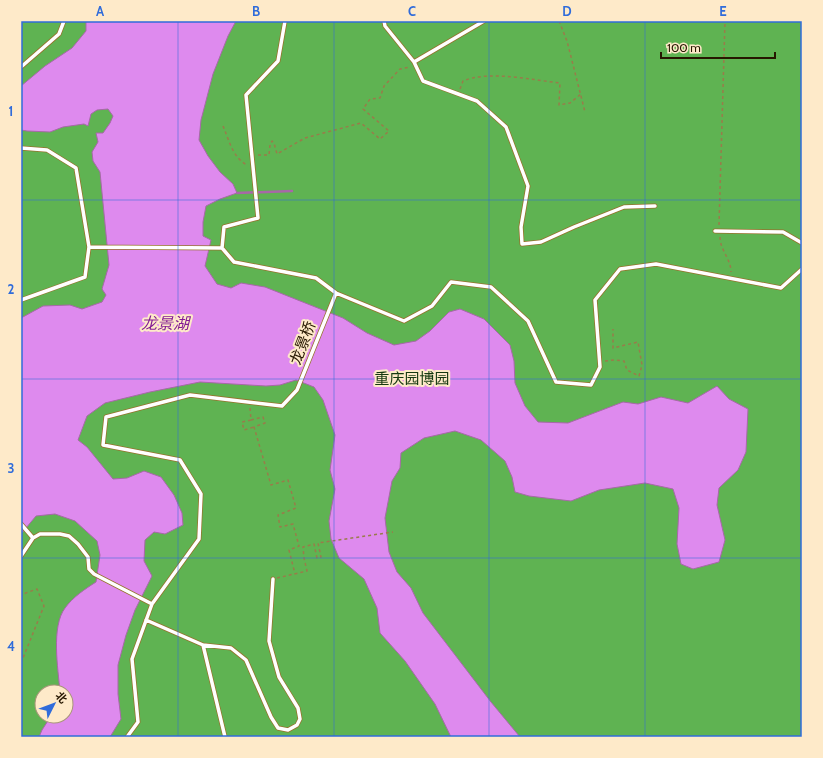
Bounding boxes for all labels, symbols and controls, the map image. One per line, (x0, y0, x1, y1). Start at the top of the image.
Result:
text: A (96, 3, 105, 19)
text: B (252, 3, 260, 19)
text: C (408, 3, 416, 19)
text: D (562, 3, 572, 19)
text: E (719, 3, 727, 19)
scale bar (661, 34, 775, 60)
text: 100 m (667, 40, 701, 55)
text: 1 (9, 103, 13, 119)
text: 2 (8, 281, 15, 297)
water label: 龙景湖 (141, 314, 192, 333)
street label: 龙景桥 (287, 319, 319, 367)
park label: 重庆园博园 (374, 370, 450, 388)
text: 3 (7, 460, 15, 476)
text: 4 (7, 638, 15, 654)
north arrow (34, 684, 74, 724)
text: 北 (53, 689, 70, 706)

